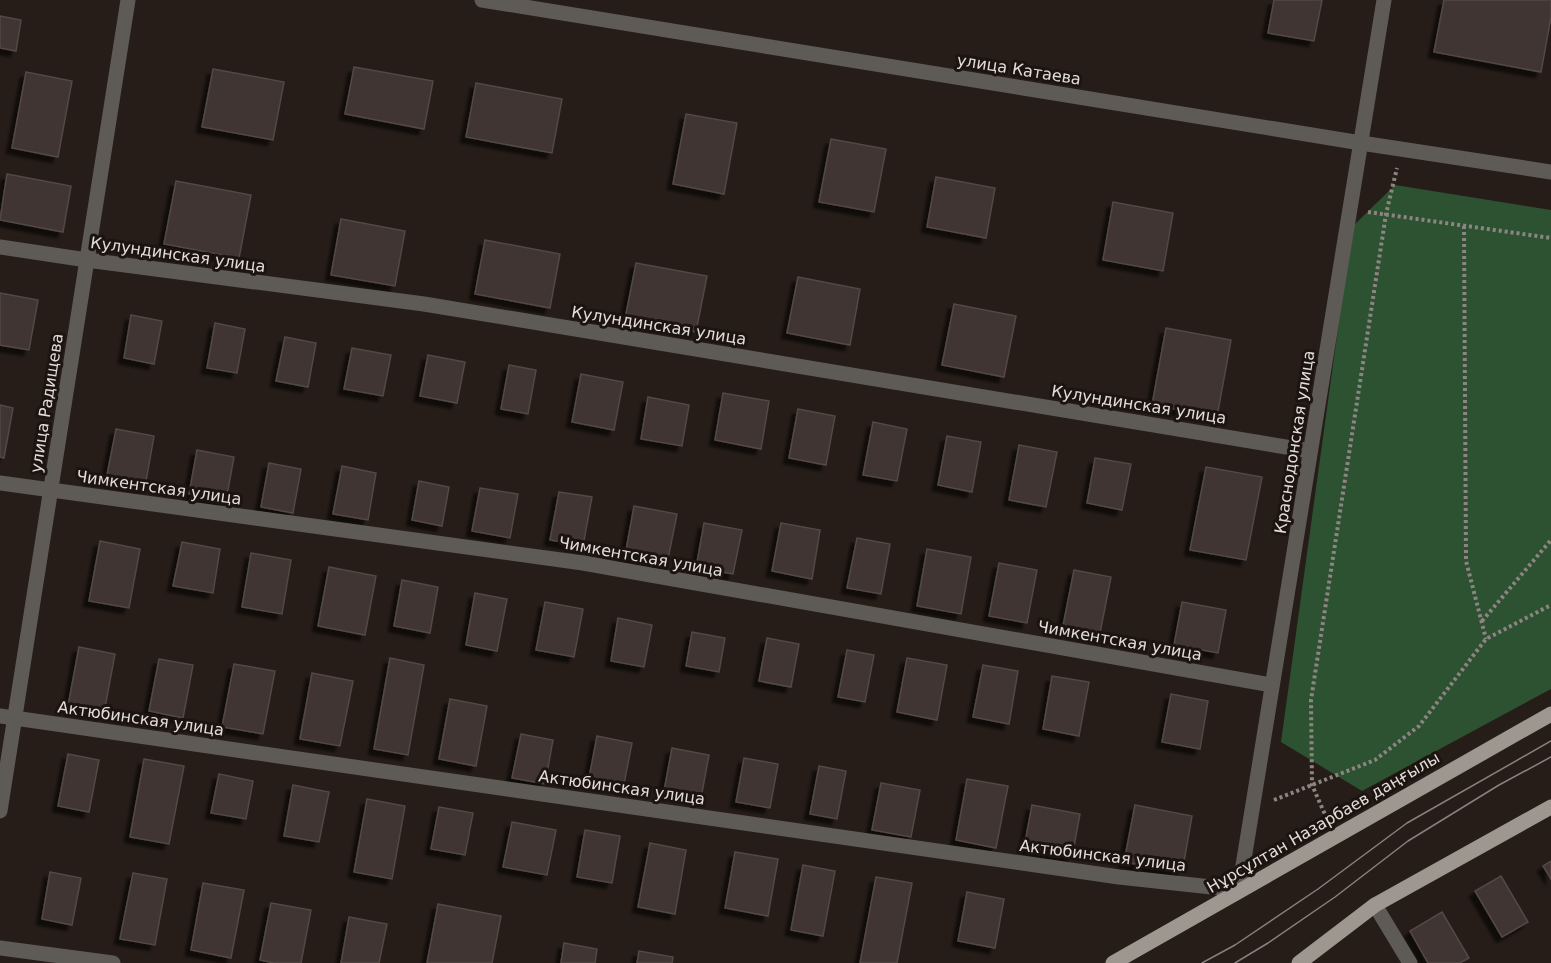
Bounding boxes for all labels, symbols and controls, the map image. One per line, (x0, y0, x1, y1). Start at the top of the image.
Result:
street label: улица Катаева (956, 50, 1082, 89)
street label: Кулундинская улица (89, 233, 267, 276)
street label: Кулундинская улица (570, 302, 748, 349)
street label: улица Радищева (26, 332, 67, 474)
street label: Краснодонская улица (1271, 349, 1318, 535)
street label: Кулундинская улица (1050, 381, 1228, 428)
street label: Чимкентская улица (75, 467, 243, 508)
street label: Чимкентская улица (557, 533, 725, 580)
street label: Чимкентская улица (1036, 617, 1204, 664)
street label: Актюбинская улица (56, 697, 225, 740)
street label: Нұрсұлтан Назарбаев даңғылы (1204, 748, 1443, 897)
street label: Актюбинская улица (537, 766, 706, 809)
street label: Актюбинская улица (1018, 836, 1187, 875)

